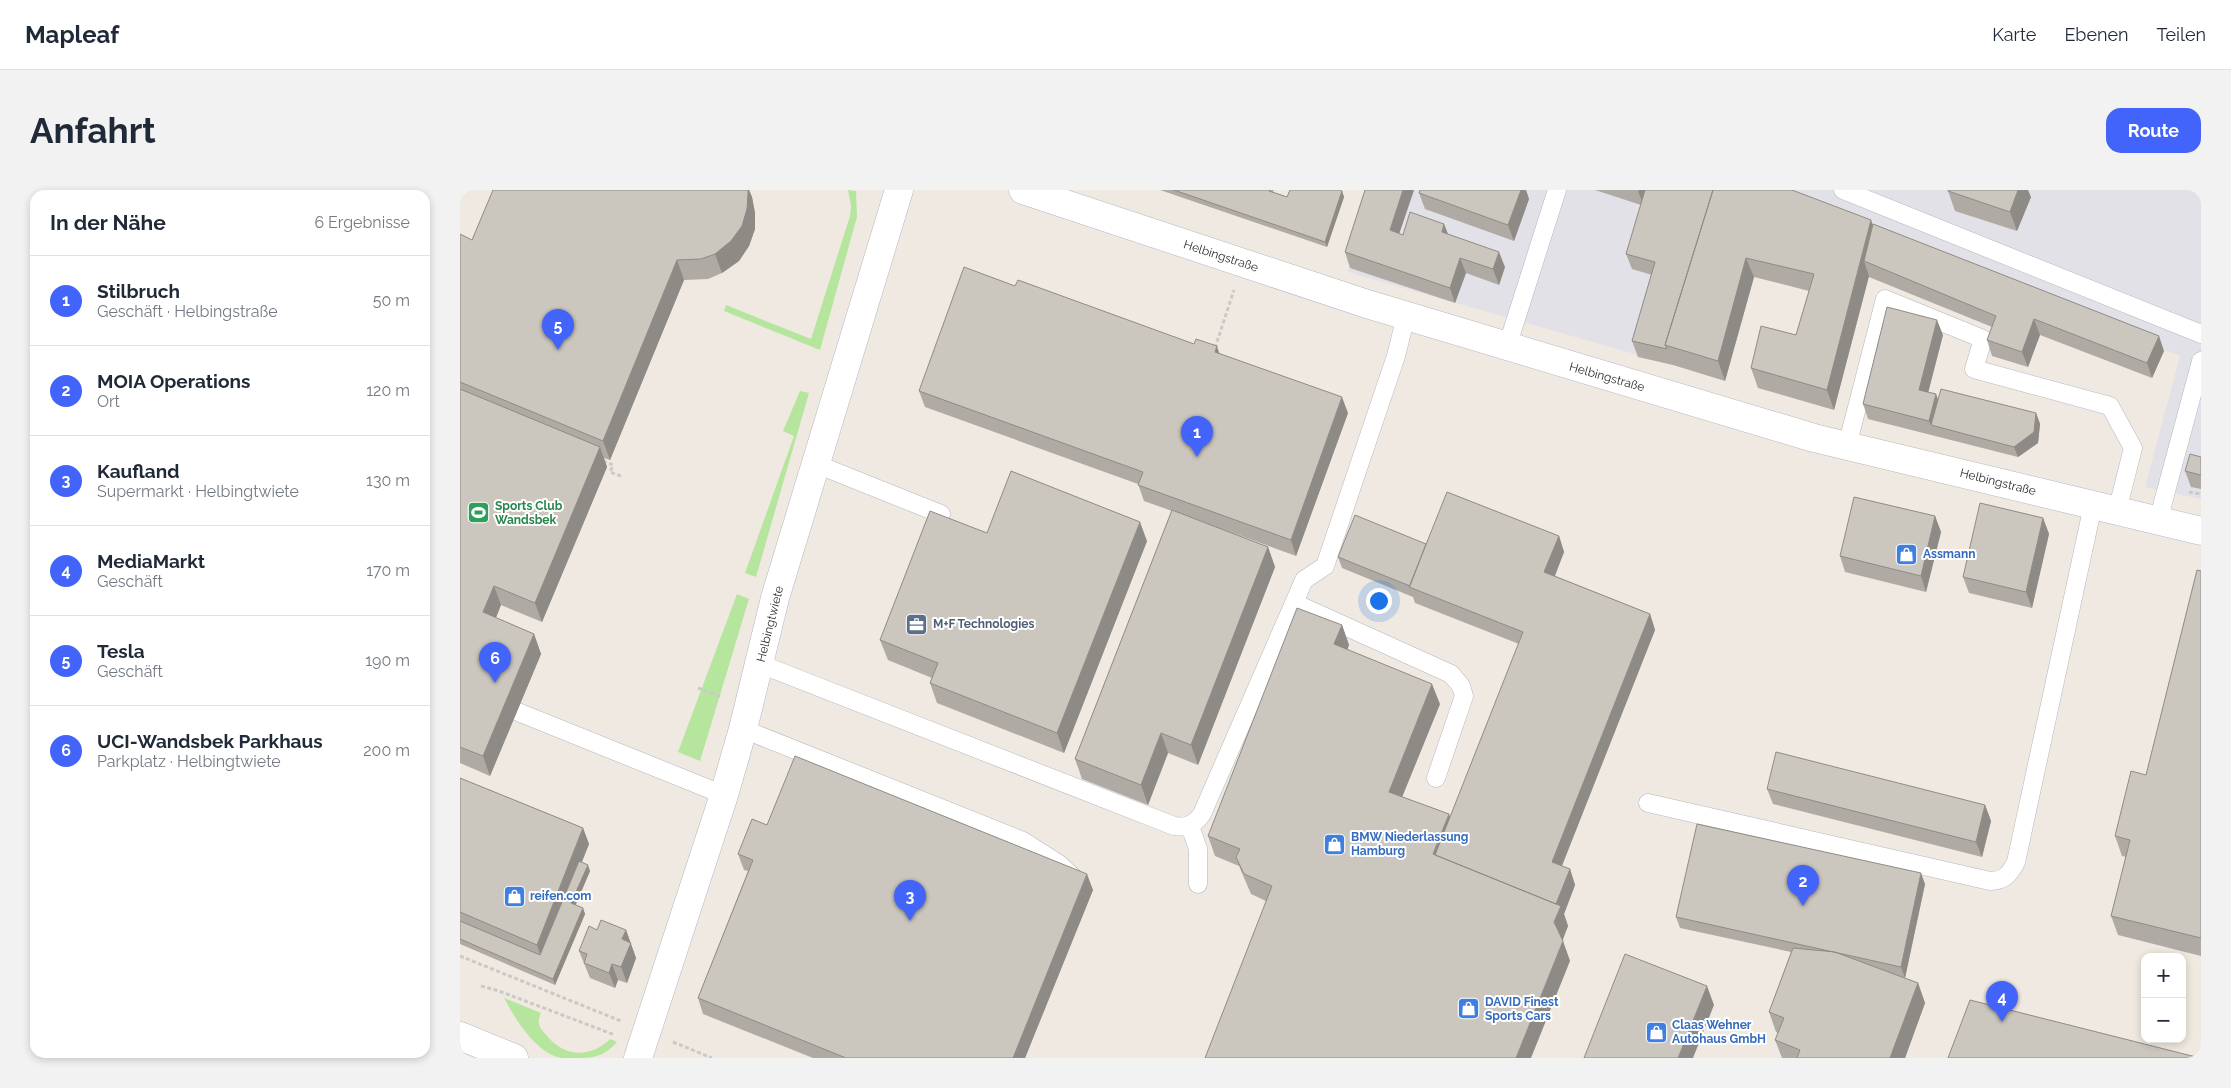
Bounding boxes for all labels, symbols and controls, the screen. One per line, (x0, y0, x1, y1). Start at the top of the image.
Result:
text: Mapleaf (25, 20, 119, 49)
text: Karte (1992, 24, 2036, 45)
text: Ebenen (2064, 24, 2129, 45)
text: Teilen (2157, 24, 2206, 45)
button: Route (2106, 108, 2201, 153)
text: Anfahrt (30, 110, 156, 151)
text: In der Nähe (50, 210, 166, 235)
text: 6 Ergebnisse (314, 213, 410, 232)
street label: Helbingstraße (1182, 237, 1260, 275)
text: Stilbruch (97, 280, 180, 302)
text: 1 (62, 291, 70, 310)
text: 50 m (373, 291, 410, 310)
text: Geschäft · Helbingstraße (97, 302, 278, 321)
pin: 5 (542, 309, 574, 350)
street label: Helbingstraße (1568, 360, 1646, 394)
text: MOIA Operations (97, 370, 250, 392)
text: 2 (61, 381, 71, 400)
text: 120 m (366, 381, 410, 400)
text: Ort (97, 392, 120, 411)
pin: 1 (1181, 416, 1213, 457)
text: Kaufland (97, 460, 179, 482)
street label: Helbingstraße (1959, 466, 2037, 498)
text: 3 (62, 471, 70, 490)
text: 130 m (366, 471, 410, 490)
text: Supermarkt · Helbingtwiete (97, 482, 299, 501)
place label: Sports Club Wandsbek (495, 499, 563, 527)
sports icon: Sports Club Wandsbek (467, 501, 491, 525)
shop icon: Assmann (1895, 542, 1919, 566)
place label: Assmann (1923, 547, 1975, 561)
text: MediaMarkt (97, 550, 205, 572)
text: 4 (61, 561, 71, 580)
text: 170 m (366, 561, 410, 580)
text: Geschäft (97, 572, 163, 591)
street label: Helbingtwiete (754, 585, 786, 663)
your location (1366, 588, 1392, 614)
office icon: M+F Technologies (905, 612, 929, 636)
place label: M+F Technologies (933, 617, 1034, 631)
text: Tesla (97, 640, 145, 662)
pin: 6 (479, 642, 511, 683)
text: 5 (62, 651, 70, 670)
text: 190 m (365, 651, 410, 670)
text: Geschäft (97, 662, 163, 681)
text: UCI-Wandsbek Parkhaus (97, 730, 323, 752)
text: 6 (61, 741, 71, 760)
text: 200 m (363, 741, 410, 760)
text: Parkplatz · Helbingtwiete (97, 752, 281, 771)
place label: BMW Niederlassung Hamburg (1351, 830, 1468, 858)
shop icon: BMW Niederlassung Hamburg (1323, 832, 1347, 856)
pin: 2 (1787, 865, 1819, 906)
pin: 3 (894, 880, 926, 921)
shop icon: reifen.com (502, 884, 526, 908)
place label: reifen.com (530, 889, 591, 903)
map controls (2141, 953, 2186, 1043)
button: + (2141, 953, 2186, 998)
pin: 4 (1986, 981, 2018, 1022)
place label: DAVID Finest Sports Cars (1485, 995, 1559, 1023)
shop icon: DAVID Finest Sports Cars (1457, 997, 1481, 1021)
button: − (2141, 998, 2186, 1043)
place label: Claas Wehner Autohaus GmbH (1672, 1018, 1766, 1046)
shop icon: Claas Wehner Autohaus GmbH (1644, 1020, 1668, 1044)

